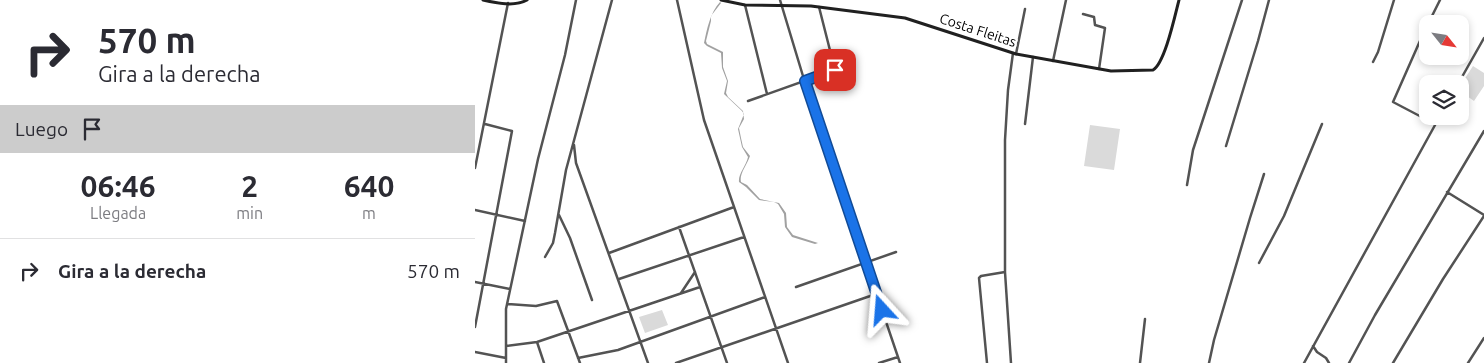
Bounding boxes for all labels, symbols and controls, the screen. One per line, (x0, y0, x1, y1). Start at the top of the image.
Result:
street label: Costa Fleitas (938, 10, 1018, 50)
north arrow (1419, 15, 1469, 65)
map controls (1419, 15, 1469, 125)
icon: right (15, 20, 80, 85)
text: 570 m (98, 20, 196, 60)
pin (814, 49, 856, 91)
icon: arrive (821, 56, 849, 84)
text: Gira a la derecha (98, 61, 261, 86)
button: layers (1419, 75, 1469, 125)
icon: arrive (78, 115, 106, 143)
text: Luego (15, 118, 68, 140)
text: 06:46 (81, 169, 156, 203)
text: 2 (241, 169, 258, 203)
text: 640 (344, 169, 394, 203)
text: Llegada (90, 204, 146, 222)
text: min (236, 204, 263, 222)
text: m (362, 204, 376, 222)
icon: right (15, 257, 43, 285)
text: Gira a la derecha (58, 260, 206, 282)
text: 570 m (407, 260, 460, 282)
position arrow (855, 283, 907, 335)

